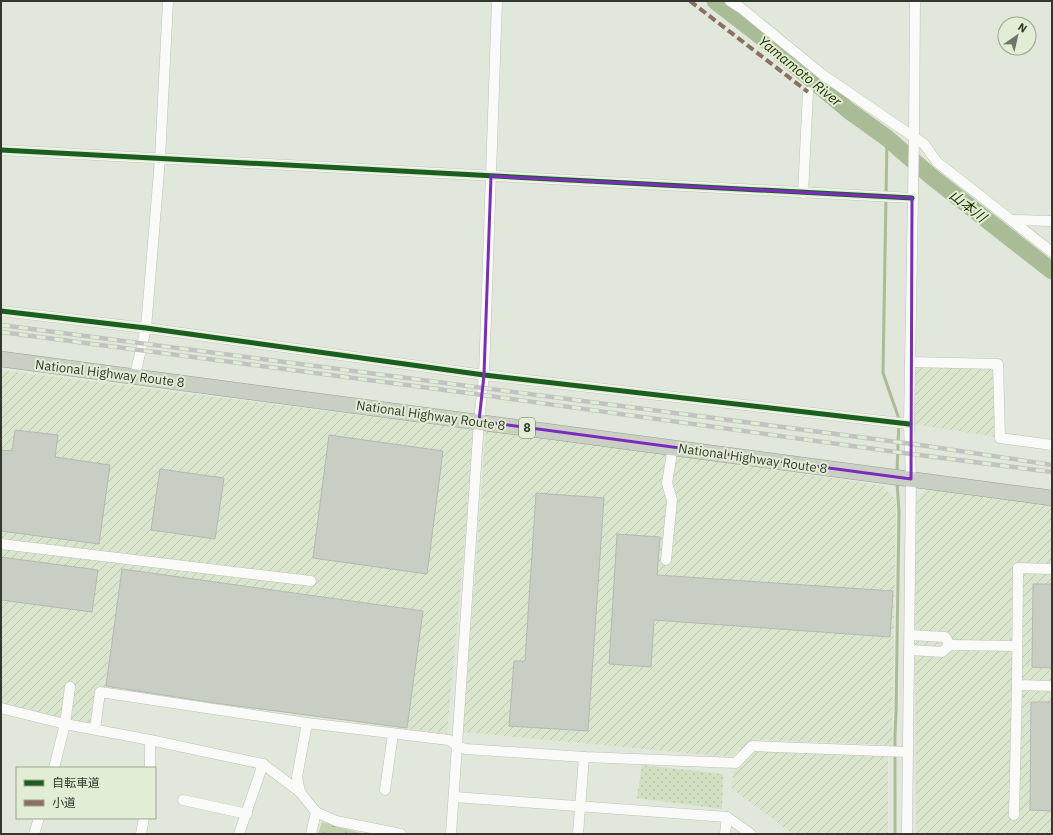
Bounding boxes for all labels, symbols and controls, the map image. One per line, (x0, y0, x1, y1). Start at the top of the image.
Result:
north arrow (997, 16, 1037, 56)
text: N (1015, 20, 1030, 36)
water label: Yamamoto River (755, 32, 846, 111)
water label: 山本川 (946, 186, 992, 227)
street label: National Highway Route 8 (34, 356, 186, 391)
street label: National Highway Route 8 (355, 397, 507, 434)
road number: 8 (519, 418, 535, 438)
street label: National Highway Route 8 (677, 440, 829, 477)
legend (16, 767, 156, 819)
text: 自転車道 (52, 775, 100, 790)
text: 小道 (52, 795, 76, 810)

